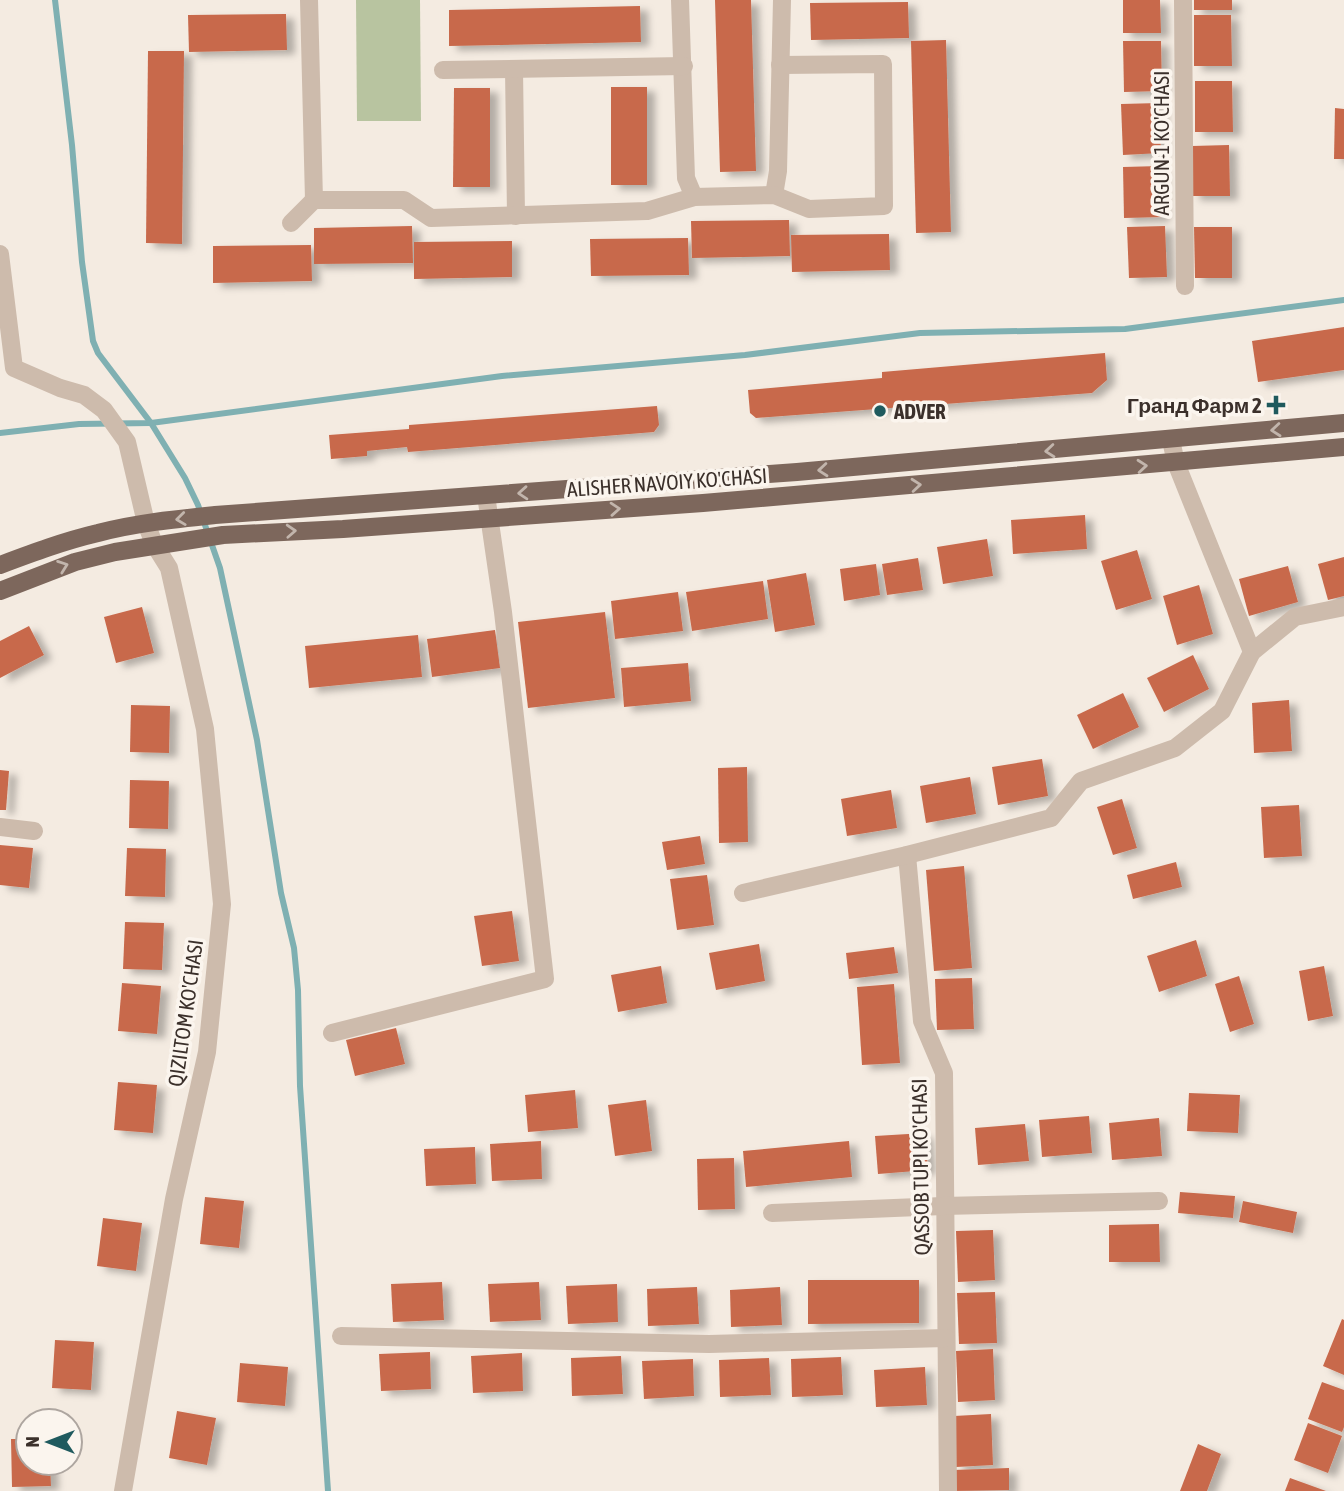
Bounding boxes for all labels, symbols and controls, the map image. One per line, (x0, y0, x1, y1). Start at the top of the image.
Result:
street label: ARGUN-1 KO'CHASI (1149, 71, 1173, 215)
place label: Гранд Фарм 2 (1127, 393, 1262, 417)
marker: Гранд Фарм 2 (1268, 397, 1284, 413)
place label: ADVER (893, 399, 946, 423)
marker: ADVER (872, 403, 888, 419)
one-way arrow (1270, 422, 1281, 437)
one-way arrow (1044, 443, 1055, 458)
one-way arrow (1137, 459, 1148, 474)
one-way arrow (817, 462, 828, 477)
street label: ALISHER NAVOIY KO'CHASI (566, 463, 768, 501)
one-way arrow (910, 478, 921, 493)
one-way arrow (517, 485, 528, 500)
one-way arrow (610, 502, 621, 517)
one-way arrow (175, 511, 187, 526)
one-way arrow (286, 524, 297, 539)
one-way arrow (57, 560, 69, 574)
street label: QIZILTOM KO'CHASI (163, 938, 207, 1088)
street label: QASSOB TUPI KO'CHASI (906, 1078, 934, 1256)
north arrow (14, 1407, 84, 1477)
text: N (21, 1436, 43, 1448)

